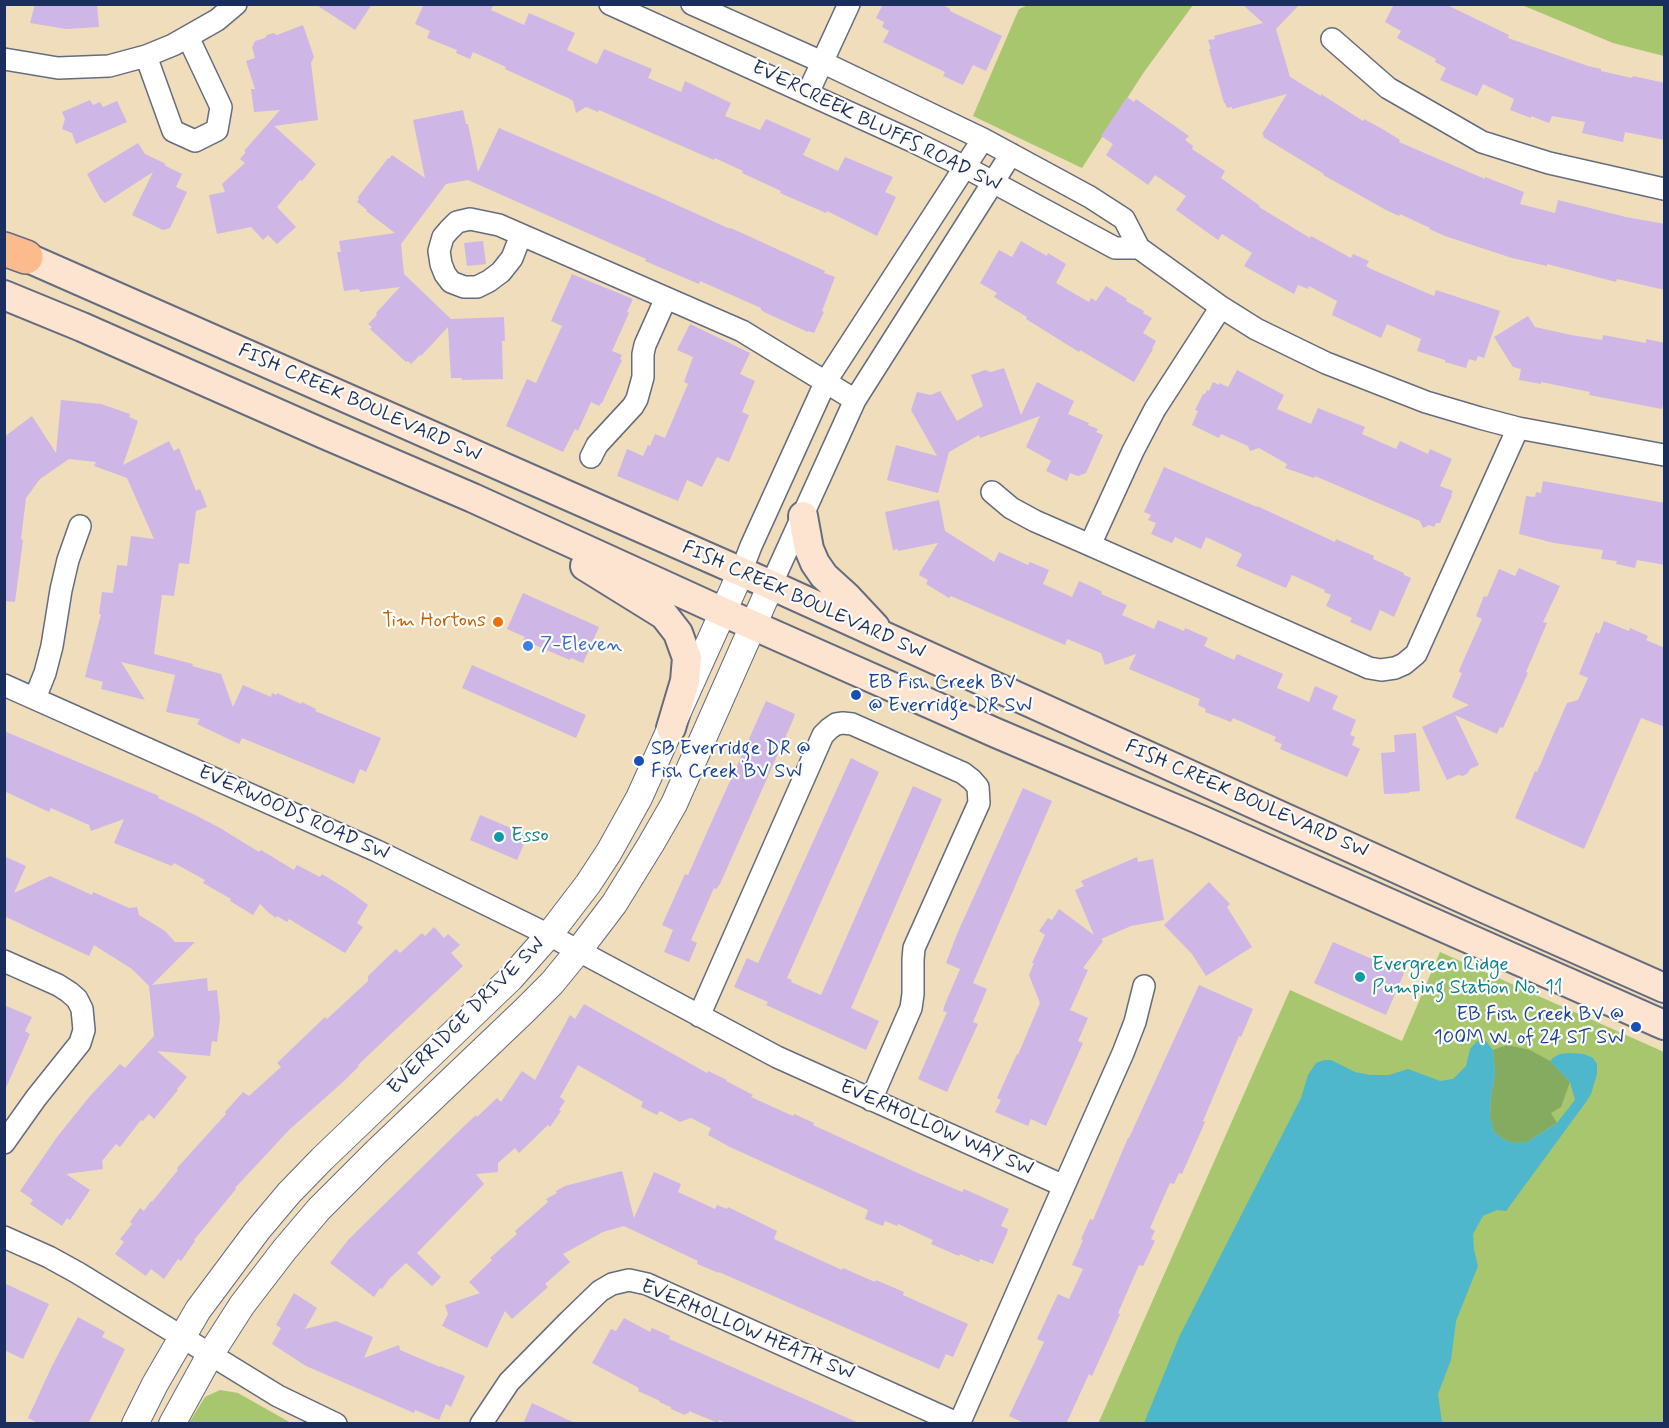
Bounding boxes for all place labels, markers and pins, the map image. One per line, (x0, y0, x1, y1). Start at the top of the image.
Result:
place label: Tim Hortons (382, 610, 486, 634)
marker: Tim Hortons (491, 615, 505, 629)
place label: 7-Eleven (540, 634, 622, 658)
marker: 7-Eleven (521, 639, 535, 653)
place label: EB Fish Creek BV @ Everridge DR SW (868, 672, 1032, 719)
marker: EB Fish Creek BV @ Everridge DR SW (849, 688, 863, 702)
place label: SB Everridge DR @ Fish Creek BV SW (651, 738, 811, 785)
marker: SB Everridge DR @ Fish Creek BV SW (632, 754, 646, 768)
place label: Esso (511, 825, 549, 849)
marker: Esso (492, 830, 506, 844)
place label: Evergreen Ridge Pumping Station No. 11 (1372, 954, 1563, 1001)
marker: Evergreen Ridge Pumping Station No. 11 (1353, 970, 1367, 984)
place label: EB Fish Creek BV @ 100M W. of 24 ST SW (1434, 1004, 1624, 1051)
marker: EB Fish Creek BV @ 100M W. of 24 ST SW (1629, 1020, 1643, 1034)

